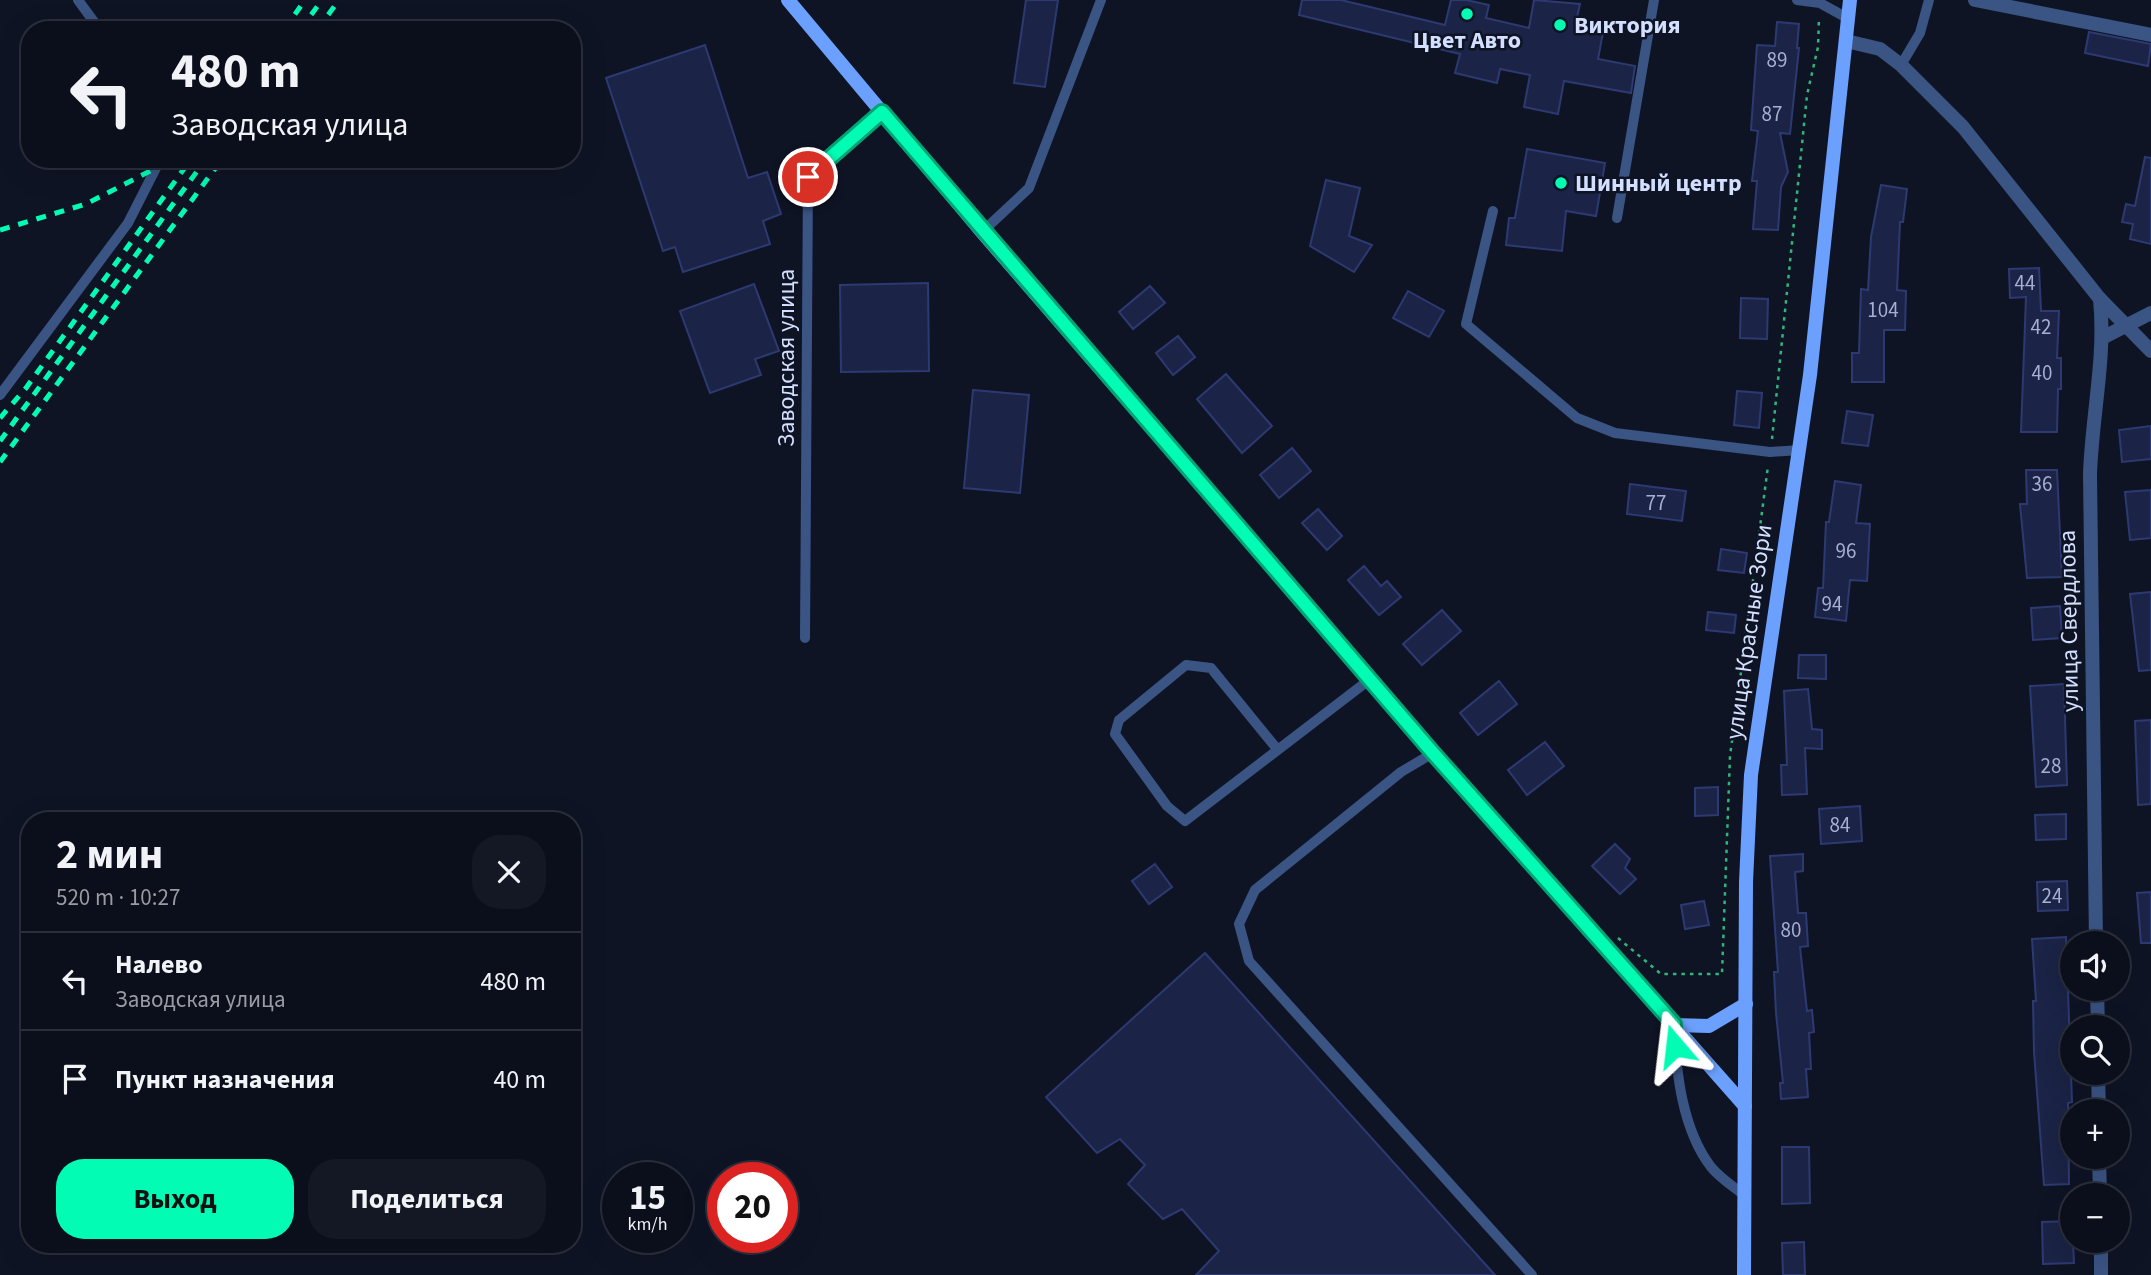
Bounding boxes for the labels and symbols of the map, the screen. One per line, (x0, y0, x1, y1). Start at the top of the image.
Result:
marker: Цвет Авто (1459, 6, 1475, 22)
place label: Виктория (1574, 8, 1681, 43)
marker: Виктория (1552, 17, 1568, 33)
place label: Цвет Авто (1413, 23, 1521, 58)
house number: 89 (1767, 45, 1787, 75)
house number: 87 (1762, 99, 1782, 129)
pin (778, 147, 838, 207)
place label: Шинный центр (1575, 166, 1742, 201)
marker: Шинный центр (1553, 175, 1569, 191)
house number: 44 (2015, 268, 2035, 298)
street label: Заводская улица (769, 269, 804, 447)
house number: 104 (1867, 295, 1899, 325)
house number: 42 (2031, 312, 2051, 342)
house number: 40 (2032, 358, 2052, 388)
house number: 36 (2032, 469, 2052, 499)
house number: 77 (1646, 488, 1666, 518)
street label: улица Красные Зори (1717, 522, 1781, 742)
street label: улица Свердлова (2050, 530, 2088, 712)
house number: 96 (1836, 536, 1856, 566)
house number: 94 (1822, 589, 1842, 619)
house number: 28 (2041, 751, 2061, 781)
house number: 84 (1830, 810, 1850, 840)
house number: 24 (2042, 881, 2062, 911)
house number: 80 (1781, 915, 1801, 945)
position arrow (1638, 1009, 1712, 1083)
speed limit sign: 20 (707, 1162, 798, 1253)

